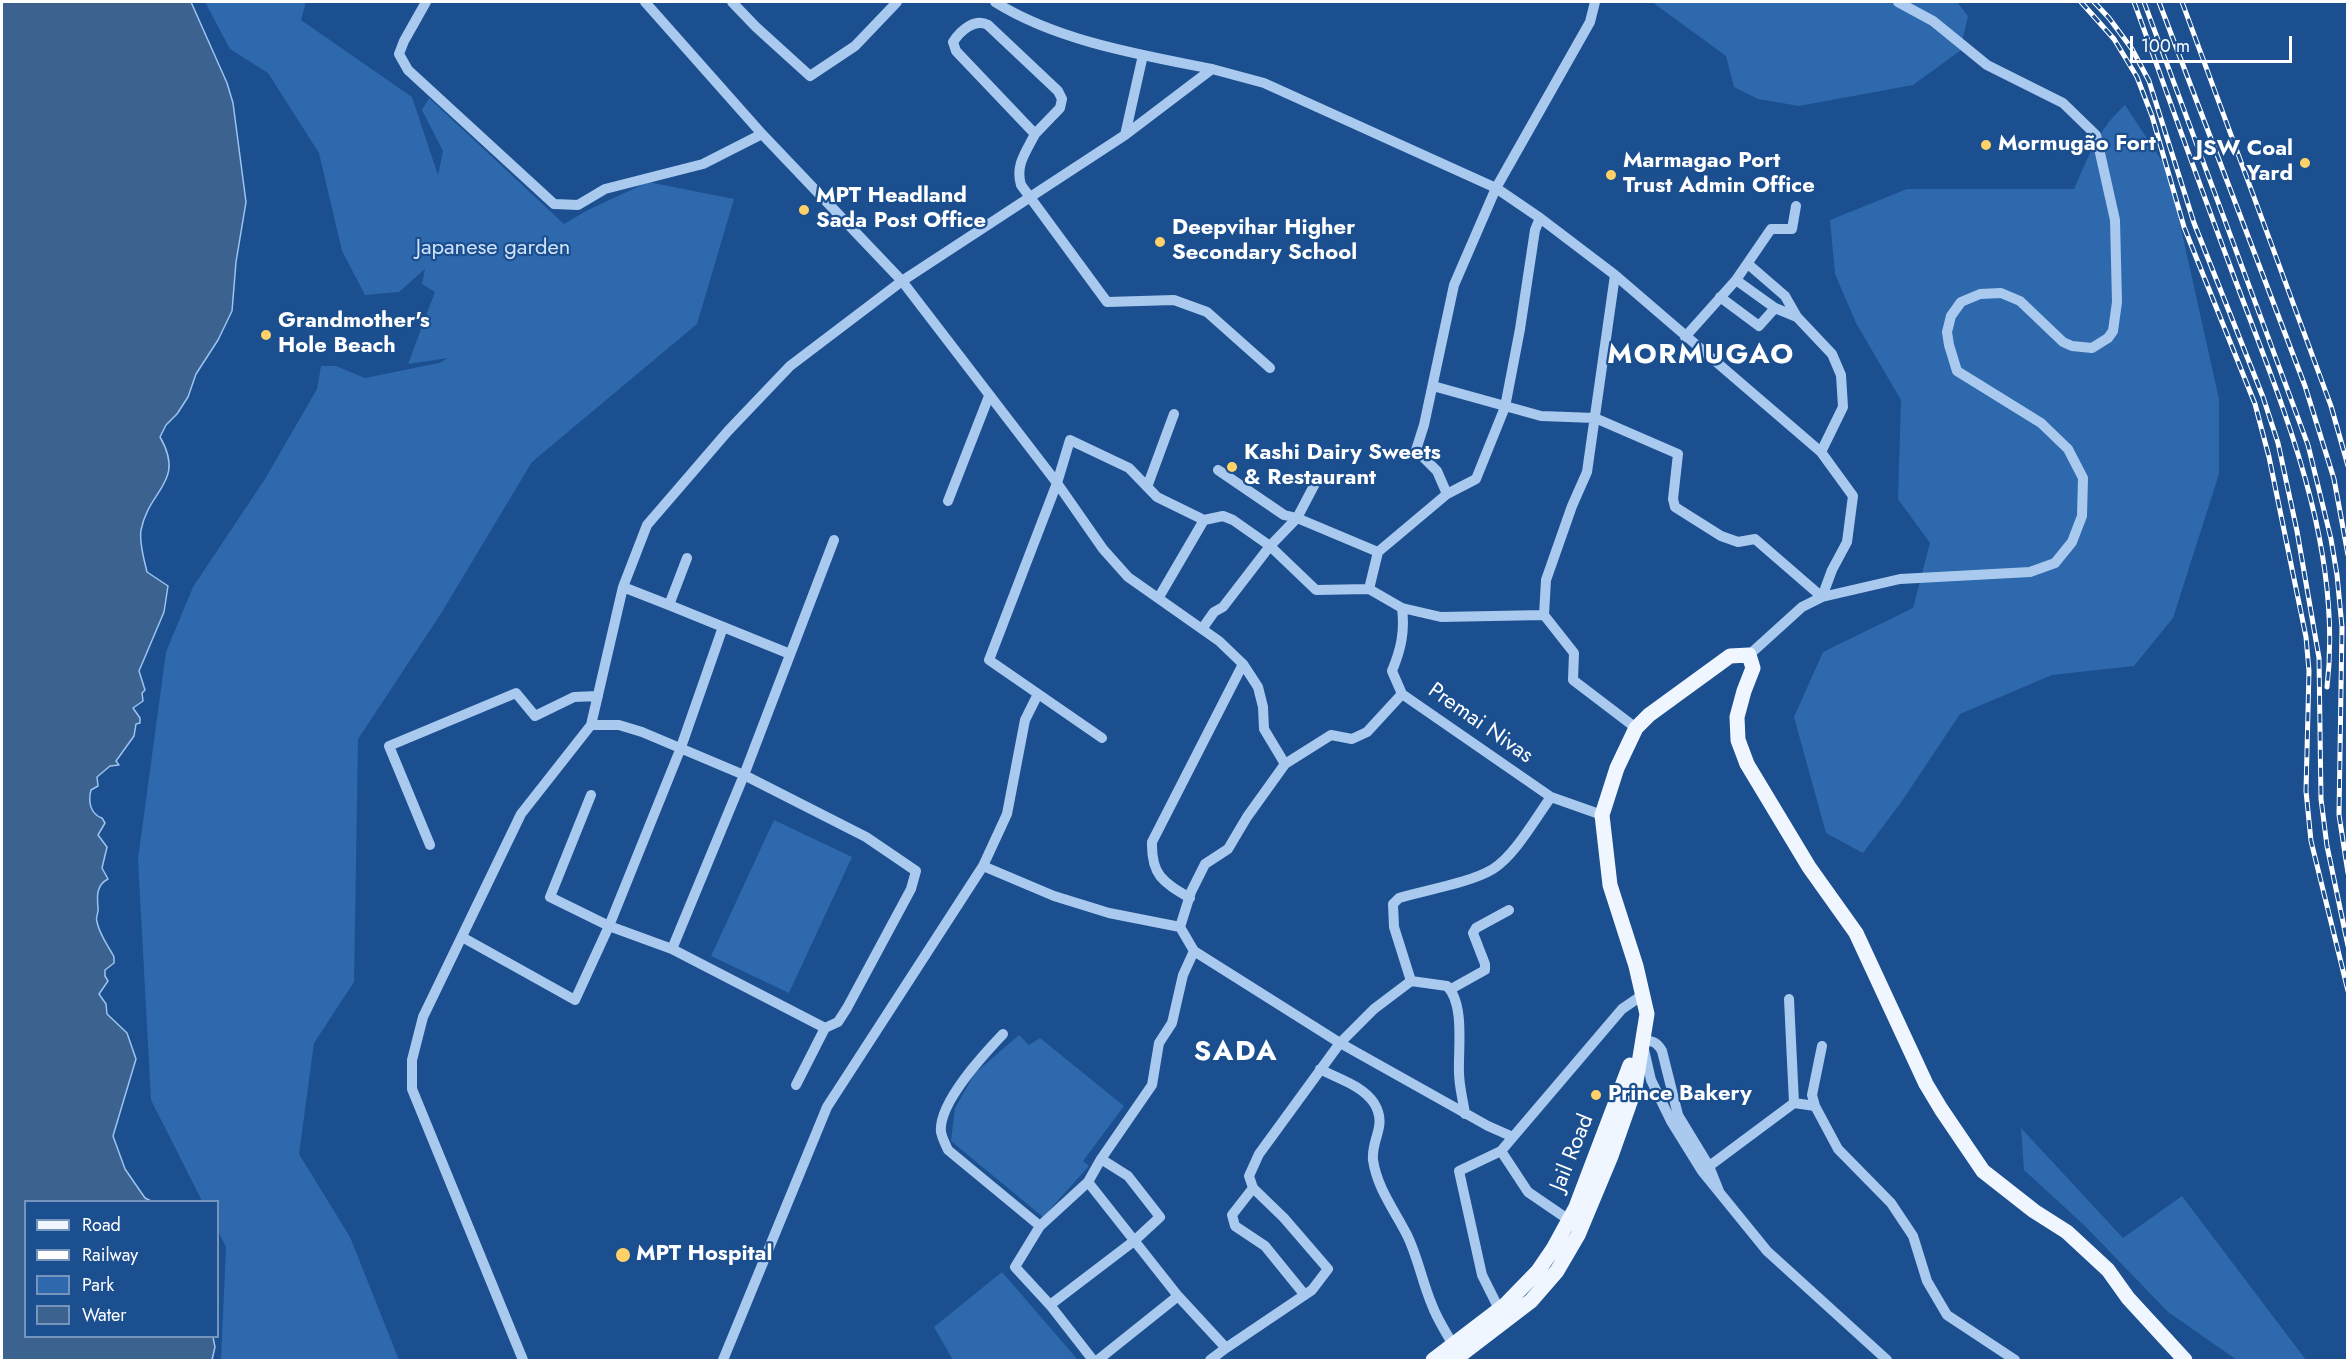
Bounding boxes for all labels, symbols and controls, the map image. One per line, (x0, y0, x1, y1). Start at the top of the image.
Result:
scale bar (2133, 24, 2295, 62)
text: 100 m (2141, 33, 2190, 59)
place label: Mormugão Fort (1998, 132, 2156, 158)
place label: JSW Coal Yard (2196, 137, 2293, 188)
marker: Mormugão Fort (1979, 138, 1993, 152)
place label: Marmagao Port Trust Admin Office (1623, 149, 1815, 200)
marker: JSW Coal Yard (2298, 156, 2312, 170)
marker: Marmagao Port Trust Admin Office (1604, 168, 1618, 182)
place label: MPT Headland Sada Post Office (816, 184, 986, 236)
marker: MPT Headland Sada Post Office (797, 203, 811, 217)
place label: Deepvihar Higher Secondary School (1172, 216, 1357, 268)
marker: Deepvihar Higher Secondary School (1153, 235, 1167, 249)
park label: Japanese garden (416, 236, 570, 262)
place label: Grandmother's Hole Beach (278, 309, 430, 360)
marker: Grandmother's Hole Beach (259, 328, 273, 342)
district label: MORMUGAO (1607, 339, 1795, 373)
place label: Kashi Dairy Sweets & Restaurant (1244, 441, 1441, 493)
marker: Kashi Dairy Sweets & Restaurant (1225, 460, 1239, 474)
street label: Premai Nivas (1422, 678, 1538, 770)
district label: SADA (1194, 1036, 1278, 1070)
place label: Prince Bakery (1608, 1082, 1752, 1108)
marker: Prince Bakery (1589, 1088, 1603, 1102)
street label: Jail Road (1546, 1111, 1600, 1195)
legend (24, 1200, 219, 1338)
text: Road (82, 1212, 121, 1238)
text: Railway (82, 1242, 138, 1268)
place label: MPT Hospital (636, 1242, 772, 1268)
marker: MPT Hospital (614, 1246, 632, 1264)
text: Park (82, 1272, 114, 1298)
text: Water (82, 1302, 126, 1328)

